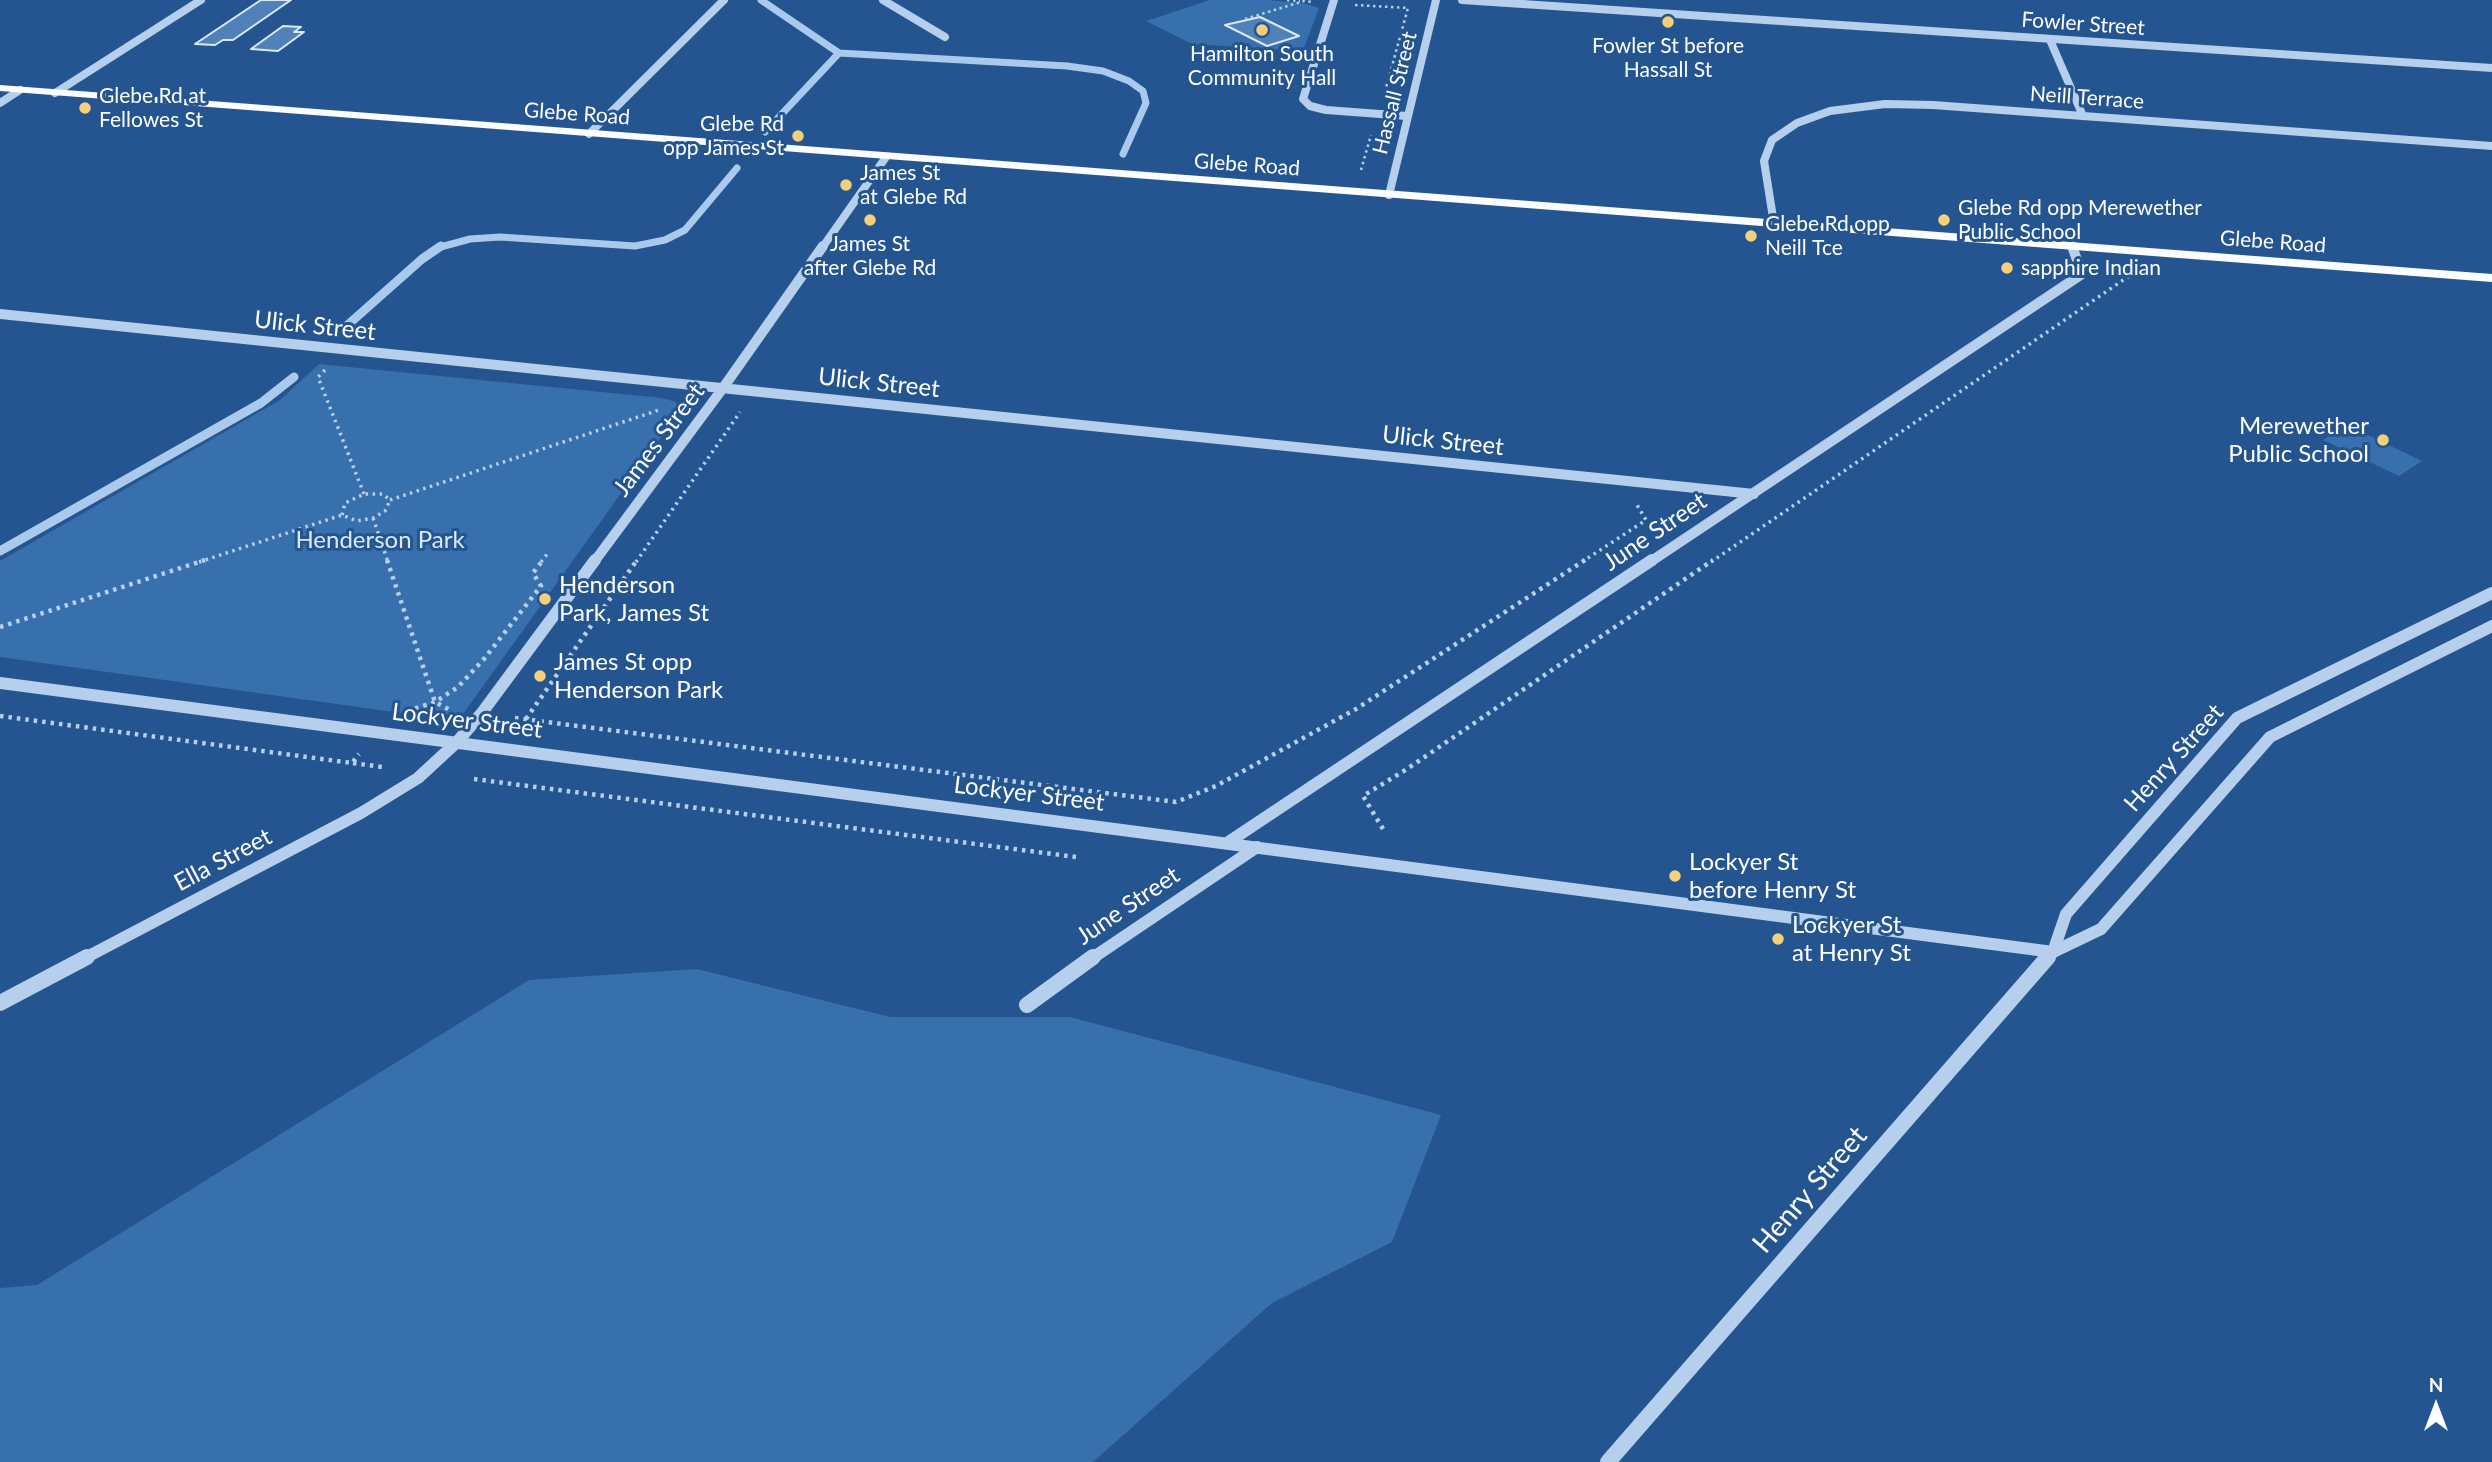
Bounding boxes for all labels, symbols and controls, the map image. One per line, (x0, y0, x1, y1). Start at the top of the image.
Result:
street label: Fowler Street (2020, 7, 2146, 41)
marker: Fowler St before Hassall St (1660, 14, 1676, 30)
marker: Hamilton South Community Hall (1254, 22, 1270, 38)
street label: Hassall Street (1368, 29, 1422, 157)
place label: Fowler St before Hassall St (1592, 33, 1744, 83)
place label: Hamilton South Community Hall (1188, 41, 1336, 91)
street label: Neill Terrace (2029, 81, 2145, 115)
place label: Glebe Rd at Fellowes St (99, 83, 206, 133)
street label: Glebe Road (523, 98, 631, 130)
marker: Glebe Rd at Fellowes St (77, 100, 93, 116)
place label: Glebe Rd opp James St (663, 111, 784, 161)
marker: Glebe Rd opp James St (790, 128, 806, 144)
street label: Glebe Road (1193, 149, 1301, 181)
place label: James St at Glebe Rd (860, 160, 967, 210)
marker: James St at Glebe Rd (838, 177, 854, 193)
place label: Glebe Rd opp Merewether Public School (1958, 195, 2202, 245)
place label: Glebe Rd opp Neill Tce (1765, 211, 1890, 261)
marker: James St after Glebe Rd (862, 212, 878, 228)
marker: Glebe Rd opp Merewether Public School (1936, 212, 1952, 228)
street label: Glebe Road (2219, 226, 2327, 258)
marker: Glebe Rd opp Neill Tce (1743, 228, 1759, 244)
place label: James St after Glebe Rd (804, 231, 936, 281)
place label: sapphire Indian (2021, 255, 2161, 281)
marker: sapphire Indian (1999, 260, 2015, 276)
street label: Ulick Street (253, 305, 377, 347)
street label: Ulick Street (817, 362, 941, 404)
street label: James Street (607, 378, 711, 502)
place label: Merewether Public School (2228, 412, 2369, 468)
street label: Ulick Street (1381, 420, 1505, 462)
marker: Merewether Public School (2375, 432, 2391, 448)
street label: June Street (1598, 487, 1712, 577)
park label: Henderson Park (295, 526, 465, 554)
place label: Henderson Park, James St (559, 571, 709, 627)
marker: Henderson Park, James St (537, 591, 553, 607)
place label: James St opp Henderson Park (554, 648, 723, 704)
marker: James St opp Henderson Park (532, 668, 548, 684)
street label: Lockyer Street (390, 697, 544, 745)
street label: Henry Street (2118, 698, 2230, 818)
street label: Lockyer Street (952, 770, 1106, 818)
street label: Ella Street (169, 822, 277, 898)
place label: Lockyer St before Henry St (1689, 848, 1856, 904)
street label: June Street (1071, 861, 1185, 951)
marker: Lockyer St before Henry St (1667, 868, 1683, 884)
place label: Lockyer St at Henry St (1792, 911, 1911, 967)
marker: Lockyer St at Henry St (1770, 931, 1786, 947)
street label: Henry Street (1746, 1120, 1874, 1260)
north arrow (2401, 1371, 2471, 1441)
text: N (2429, 1373, 2443, 1396)

